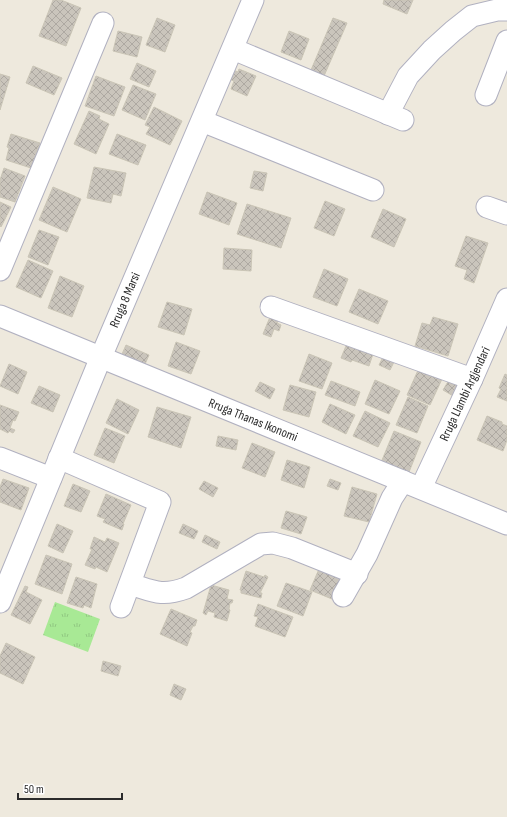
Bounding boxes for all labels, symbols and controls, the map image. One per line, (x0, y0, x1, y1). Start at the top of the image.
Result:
street label: Rruga 8 Marsi (106, 270, 144, 330)
street label: Rruga Llambi Argjendari (436, 344, 494, 444)
street label: Rruga Thanas Ikonomi (206, 395, 300, 445)
scale bar (18, 775, 122, 801)
text: 50 m (24, 782, 44, 797)

